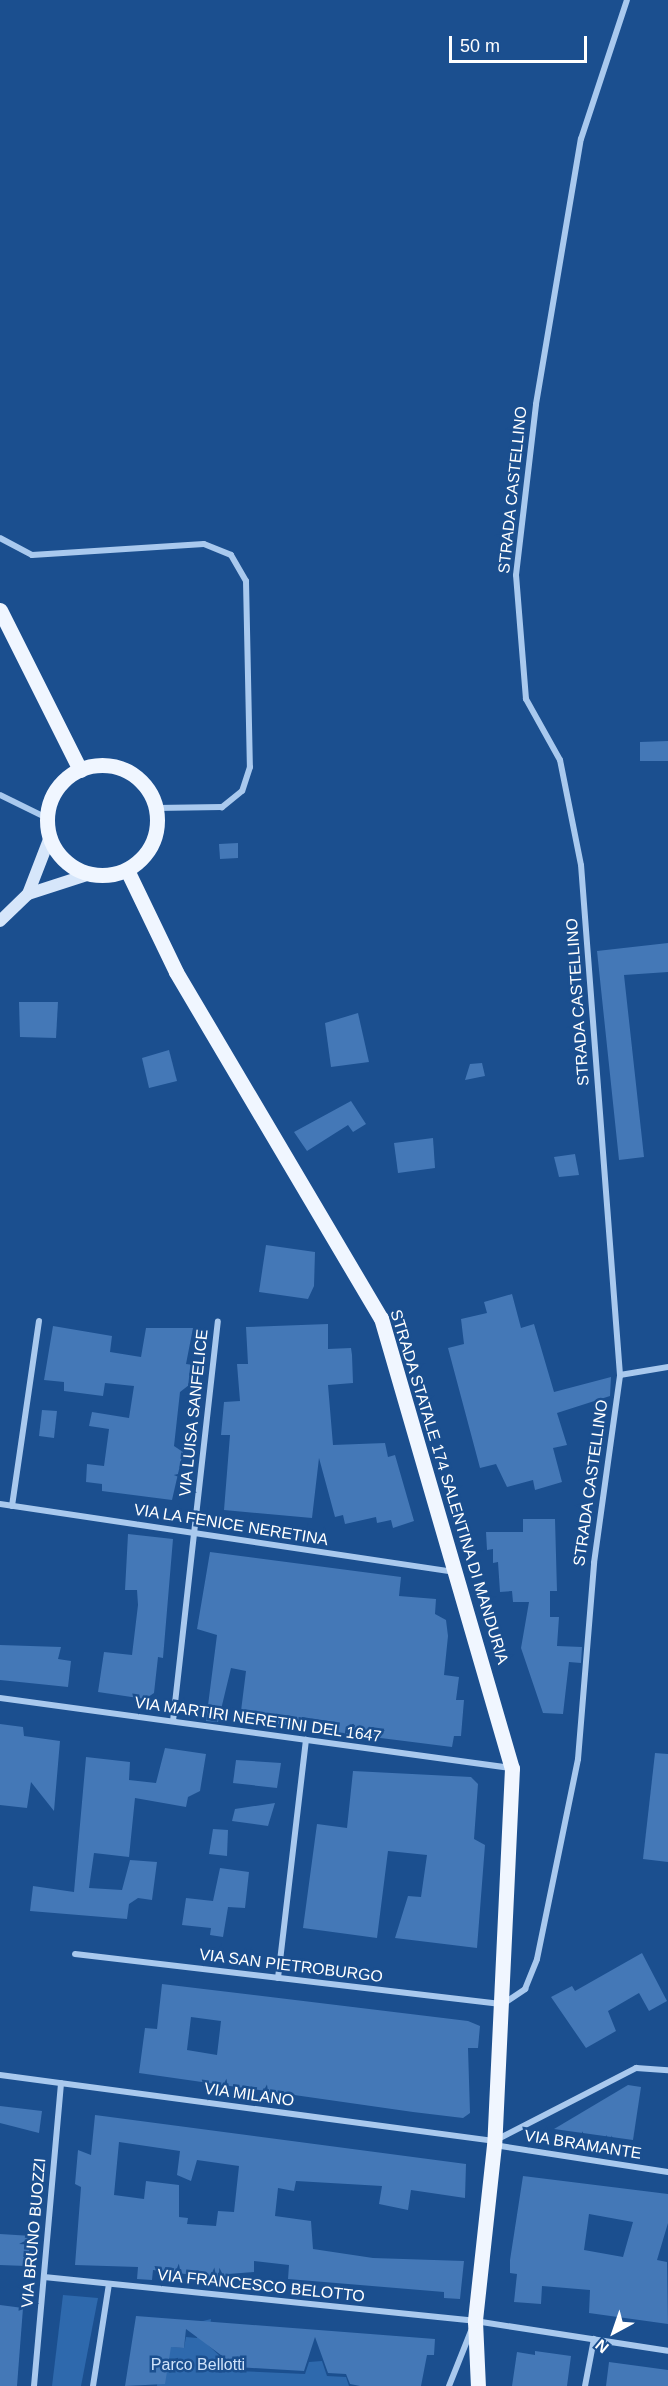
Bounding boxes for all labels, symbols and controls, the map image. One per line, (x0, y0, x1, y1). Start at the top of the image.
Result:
scale bar (452, 24, 590, 62)
text: 50 m (460, 36, 500, 56)
street label: STRADA CASTELLINO (495, 405, 531, 575)
street label: STRADA CASTELLINO (563, 917, 593, 1087)
street label: STRADA STATALE 174 SALENTINA DI MANDURIA (385, 1306, 513, 1668)
street label: VIA LUISA SANFELICE (176, 1328, 212, 1498)
street label: STRADA CASTELLINO (570, 1398, 612, 1568)
street label: VIA LA FENICE NERETINA (132, 1500, 330, 1550)
street label: VIA MARTIRI NERETINI DEL 1647 (133, 1693, 383, 1747)
street label: VIA SAN PIETROBURGO (198, 1945, 384, 1987)
street label: VIA MILANO (202, 2079, 296, 2111)
street label: VIA BRAMANTE (523, 2126, 643, 2164)
street label: VIA BRUNO BUOZZI (18, 2157, 50, 2309)
street label: VIA FRANCESCO BELOTTO (156, 2266, 366, 2306)
north arrow (584, 2302, 644, 2362)
text: N (592, 2336, 612, 2356)
park label: Parco Bellotti (151, 2355, 245, 2375)

